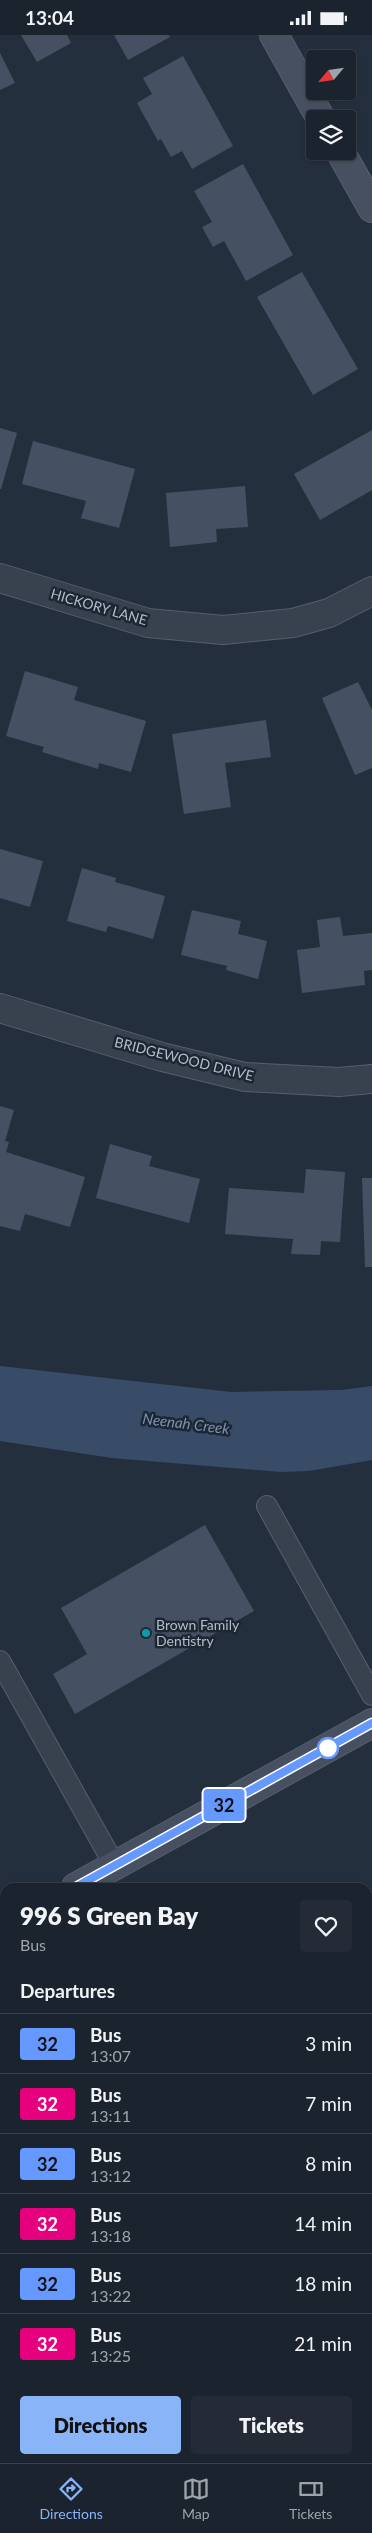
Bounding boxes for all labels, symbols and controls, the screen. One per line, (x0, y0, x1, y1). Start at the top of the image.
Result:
text: 13:04 (25, 6, 74, 29)
north arrow (306, 50, 356, 100)
map controls (306, 50, 356, 160)
button: layers (306, 110, 356, 160)
street label: HICKORY LANE (49, 585, 149, 628)
street label: BRIDGEWOOD DRIVE (113, 1033, 255, 1084)
water label: Neenah Creek (142, 1409, 231, 1437)
place label: Brown Family Dentistry (156, 1616, 240, 1649)
marker: Brown Family Dentistry (140, 1627, 152, 1639)
unlabelled marker (317, 1737, 339, 1759)
line badge: 32 (202, 1789, 246, 1821)
text: 32 (214, 1794, 234, 1816)
button: heart (300, 1900, 352, 1952)
text: 996 S Green Bay (20, 1901, 198, 1930)
text: Bus (20, 1935, 46, 1954)
text: Departures (20, 1979, 115, 2002)
text: Bus (90, 2023, 121, 2046)
text: 3 min (305, 2032, 352, 2055)
text: 32 (37, 2033, 58, 2055)
text: 13:07 (90, 2046, 131, 2065)
text: Bus (90, 2083, 121, 2106)
text: 7 min (305, 2092, 352, 2115)
text: 32 (37, 2093, 58, 2115)
text: 13:11 (90, 2106, 131, 2125)
text: Bus (90, 2143, 121, 2166)
text: 8 min (305, 2152, 352, 2175)
text: 32 (37, 2153, 58, 2175)
text: 13:12 (90, 2166, 131, 2185)
text: Bus (90, 2203, 121, 2226)
text: 14 min (294, 2212, 352, 2235)
text: 32 (37, 2213, 58, 2235)
text: 13:18 (90, 2226, 131, 2245)
text: Bus (90, 2263, 121, 2286)
text: 18 min (294, 2272, 352, 2295)
text: 32 (37, 2273, 58, 2295)
text: 13:22 (90, 2286, 131, 2305)
text: Bus (90, 2323, 121, 2346)
text: 21 min (294, 2332, 352, 2355)
text: 32 (37, 2333, 58, 2355)
text: 13:25 (90, 2346, 131, 2365)
button: Directions (20, 2396, 181, 2454)
button: Tickets (191, 2396, 352, 2454)
tab: Directions (40, 2475, 103, 2522)
tab: Map (182, 2475, 210, 2522)
tab: Tickets (289, 2475, 332, 2522)

